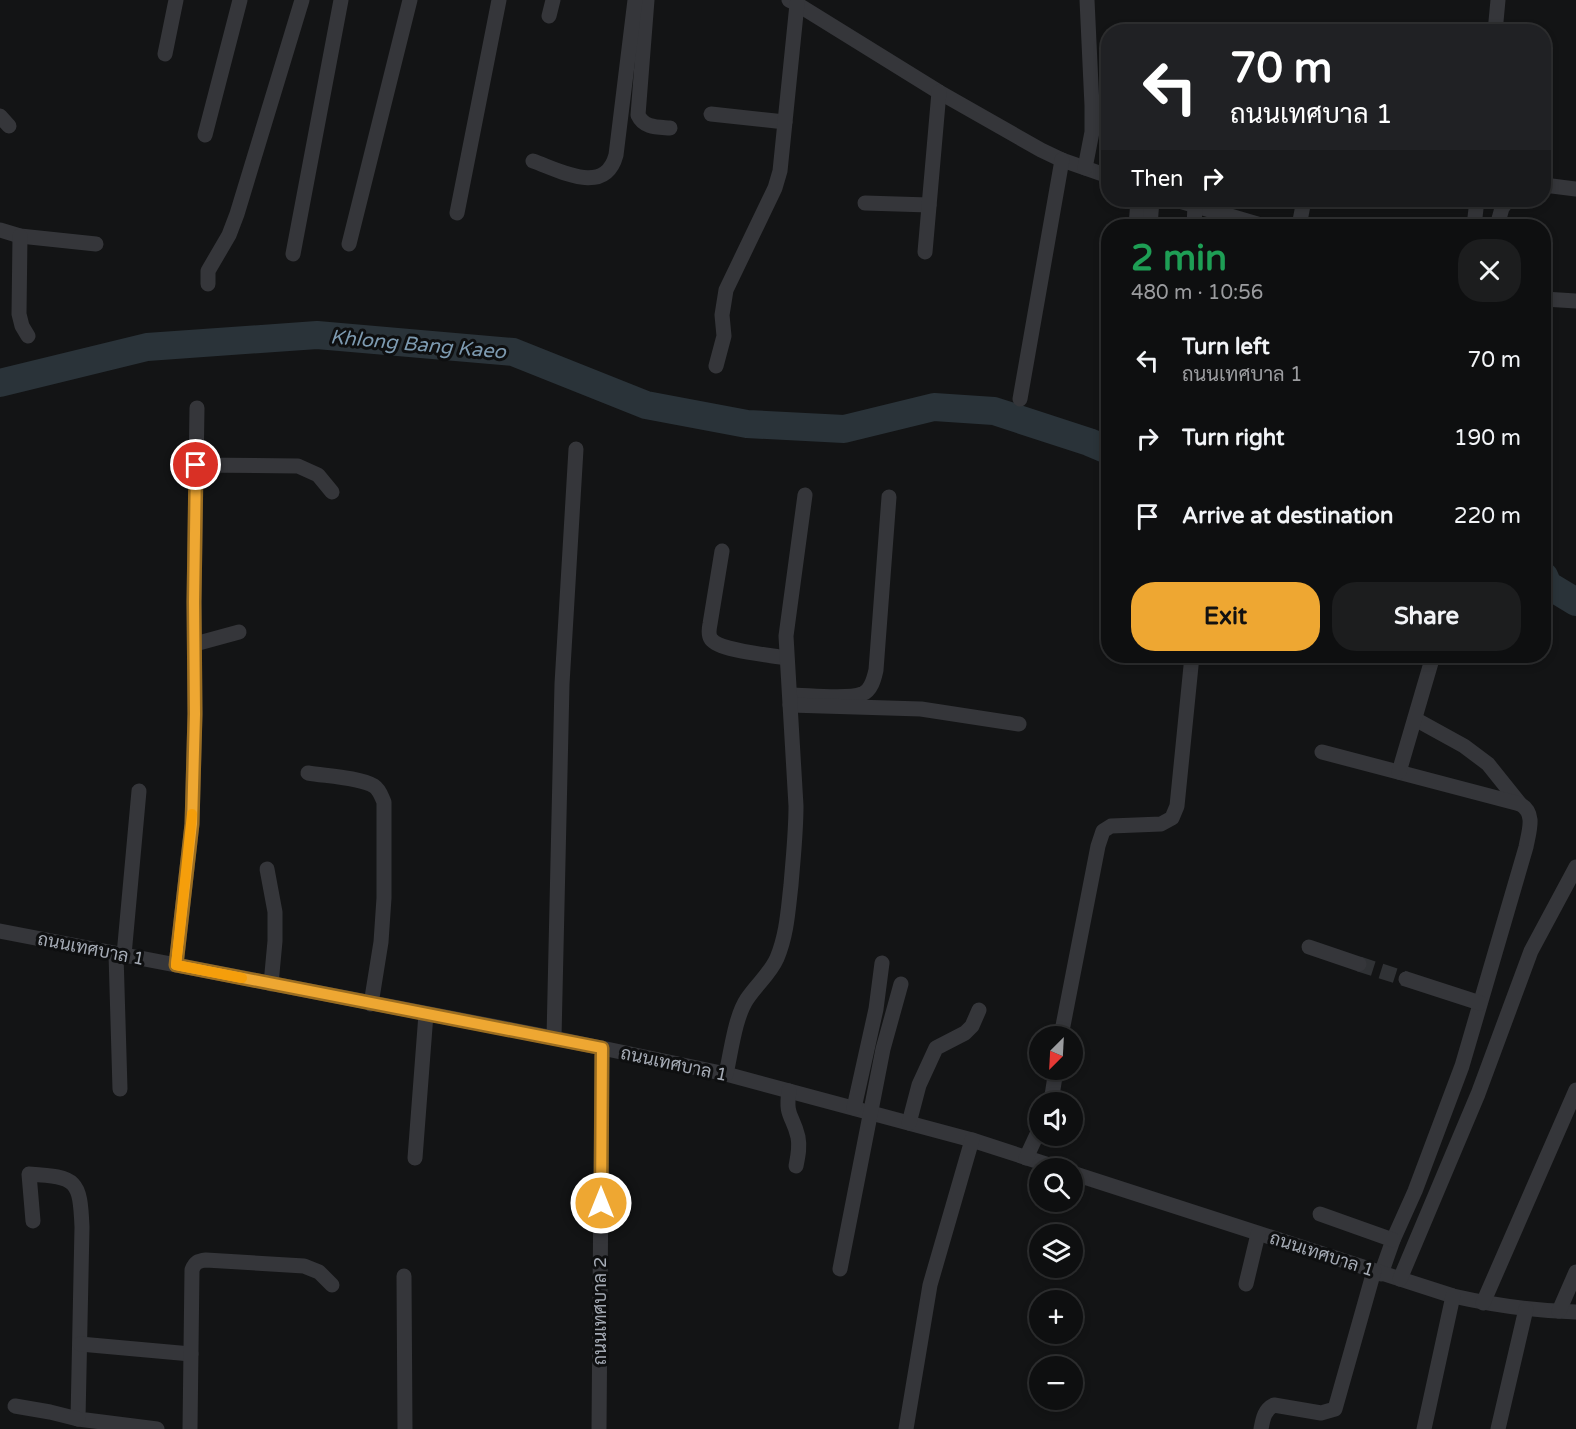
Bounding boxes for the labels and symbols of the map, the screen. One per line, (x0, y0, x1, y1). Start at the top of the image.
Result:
water label: Khlong Bang Kaeo (329, 325, 507, 365)
pin (170, 439, 221, 490)
street label: ถนนเทศบาล 1 (36, 928, 146, 970)
north arrow (1029, 1026, 1083, 1080)
street label: ถนนเทศบาล 1 (619, 1042, 729, 1086)
position arrow (569, 1171, 633, 1235)
street label: ถนนเทศบาล 1 (1267, 1227, 1377, 1281)
street label: ถนนเทศบาล 2 (589, 1257, 611, 1365)

